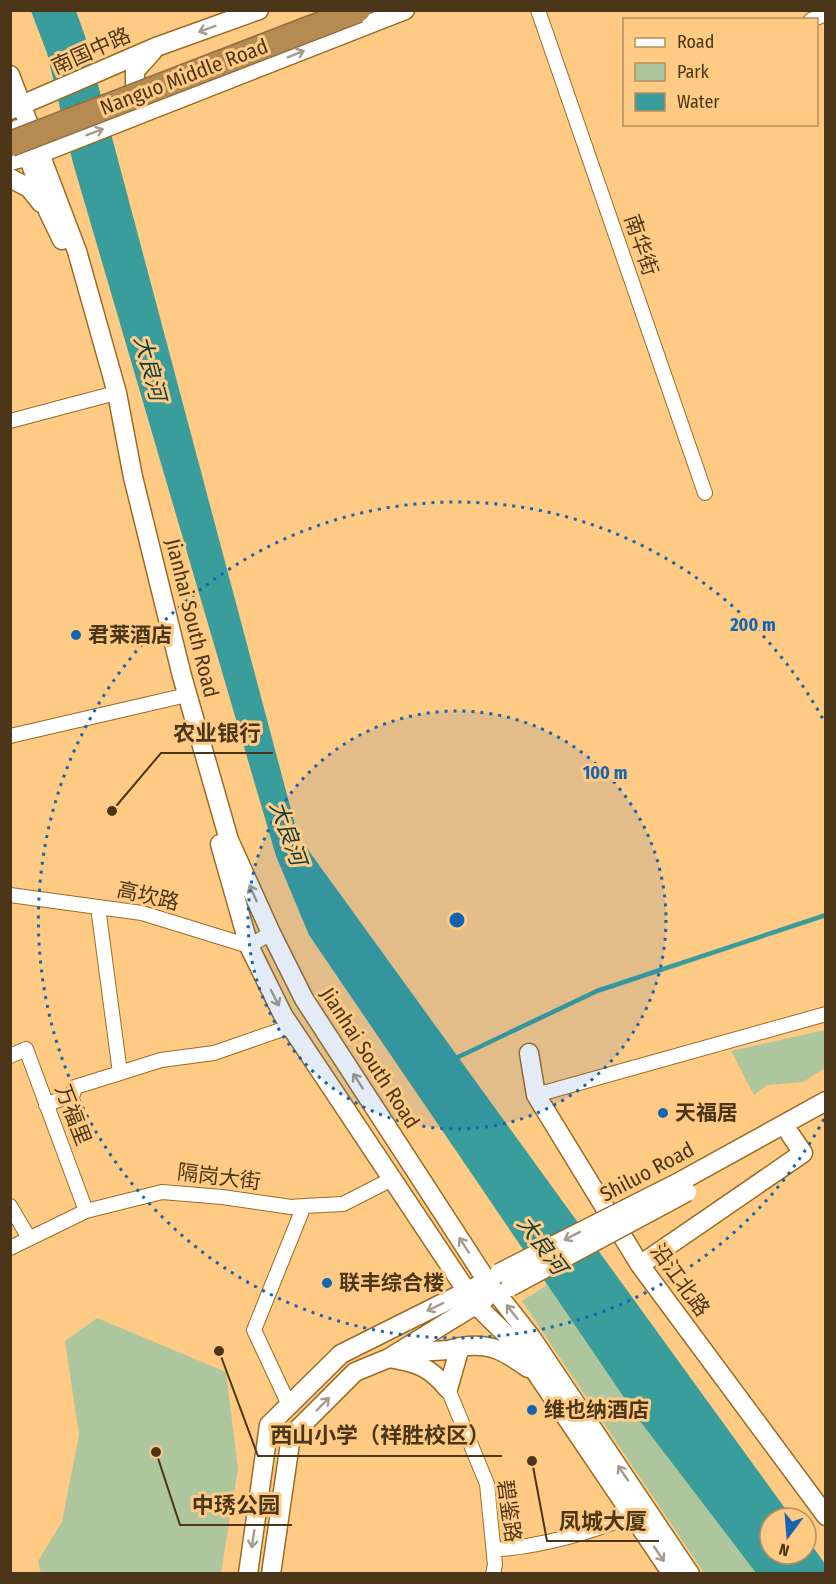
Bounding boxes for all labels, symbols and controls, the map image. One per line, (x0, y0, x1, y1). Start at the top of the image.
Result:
legend (623, 18, 818, 126)
street label: 南国中路 (47, 22, 135, 80)
one-way arrow (198, 24, 217, 35)
text: Road (677, 31, 714, 53)
street label: Nanguo Middle Road (96, 33, 272, 121)
one-way arrow (286, 48, 305, 59)
text: Park (677, 61, 710, 83)
text: Water (677, 91, 720, 113)
one-way arrow (85, 126, 104, 137)
street label: 南华街 (618, 211, 664, 279)
water label: 大良河 (128, 333, 173, 407)
street label: Jianhai South Road (160, 536, 224, 700)
text: 200 m (729, 614, 776, 636)
place label: 君莱酒店 (88, 622, 172, 648)
marker: 君莱酒店 (69, 628, 83, 642)
callout: 农业银行 (161, 713, 273, 753)
text: 农业银行 (173, 720, 261, 747)
text: 100 m (583, 762, 627, 784)
water label: 大良河 (264, 797, 313, 872)
street label: 高坎路 (114, 876, 182, 916)
one-way arrow (246, 884, 257, 902)
centre of rings (447, 910, 467, 930)
street label: Jianhai South Road (315, 983, 425, 1133)
one-way arrow (270, 989, 281, 1007)
one-way arrow (352, 1073, 364, 1090)
street label: 万福里 (50, 1081, 96, 1149)
place label: 天福居 (675, 1100, 738, 1126)
marker: 天福居 (656, 1106, 670, 1120)
street label: Shiluo Road (596, 1136, 698, 1208)
street label: 隔岗大街 (176, 1159, 262, 1195)
water label: 大良河 (512, 1210, 575, 1283)
one-way arrow (564, 1231, 582, 1242)
one-way arrow (457, 1237, 469, 1254)
street label: 沿江北路 (645, 1238, 715, 1322)
place label: 联丰综合楼 (339, 1270, 444, 1296)
marker: 联丰综合楼 (320, 1276, 334, 1290)
one-way arrow (426, 1302, 444, 1313)
one-way arrow (505, 1305, 518, 1321)
one-way arrow (315, 1396, 330, 1411)
place label: 维也纳酒店 (544, 1397, 649, 1423)
marker: 维也纳酒店 (525, 1403, 539, 1417)
callout: 西山小学（祥胜校区） (258, 1416, 502, 1456)
text: 西山小学（祥胜校区） (270, 1422, 490, 1449)
one-way arrow (616, 1464, 629, 1481)
street label: 碧鉴路 (492, 1478, 526, 1544)
callout: 中琇公园 (180, 1485, 292, 1525)
text: 中琇公园 (192, 1492, 280, 1519)
callout: 凤城大厦 (547, 1501, 659, 1541)
north arrow (758, 1506, 818, 1566)
text: 凤城大厦 (559, 1508, 647, 1535)
one-way arrow (247, 1528, 258, 1548)
text: N (777, 1539, 791, 1560)
one-way arrow (653, 1545, 665, 1562)

